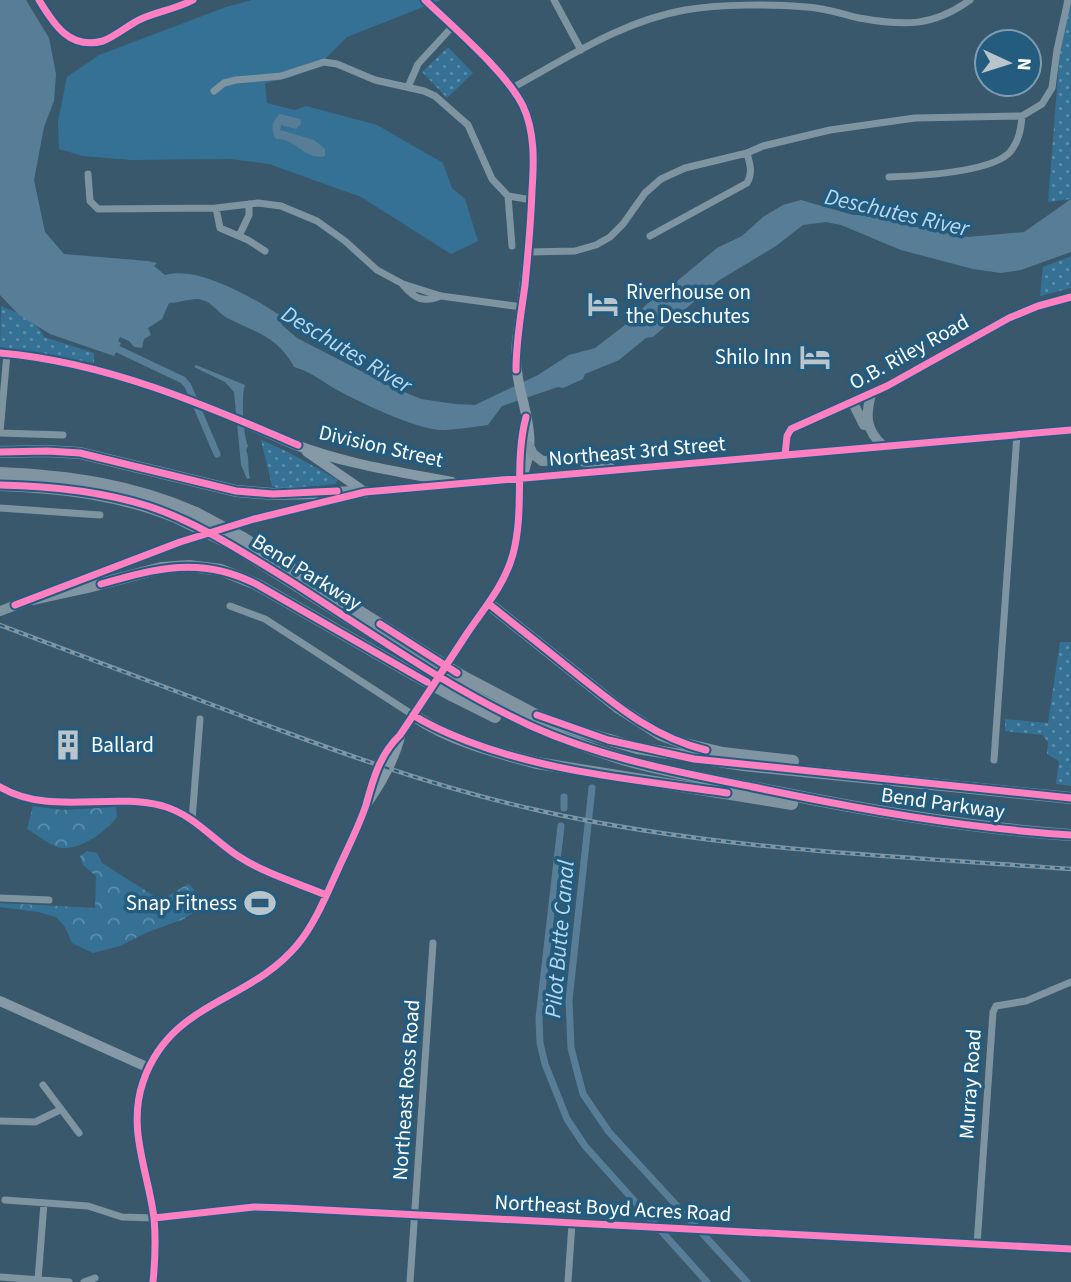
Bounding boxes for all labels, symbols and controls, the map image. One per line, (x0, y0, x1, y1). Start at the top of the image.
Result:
north arrow (973, 28, 1043, 98)
text: N (1010, 57, 1037, 71)
water label: Deschutes River (821, 180, 974, 245)
place label: Riverhouse on the Deschutes (626, 277, 751, 331)
hotel icon: Riverhouse on the Deschutes (586, 287, 620, 321)
water label: Deschutes River (275, 297, 419, 402)
street label: O.B. Riley Road (844, 307, 974, 397)
hotel icon: Shilo Inn (798, 340, 832, 374)
place label: Shilo Inn (715, 342, 792, 372)
street label: Division Street (316, 417, 446, 475)
street label: Northeast 3rd Street (547, 428, 727, 474)
street label: Bend Parkway (246, 526, 368, 618)
building icon: Ballard (51, 728, 85, 762)
place label: Ballard (91, 730, 154, 760)
street label: Bend Parkway (879, 779, 1007, 827)
water label: Pilot Butte Canal (536, 859, 583, 1019)
sports icon: Snap Fitness (243, 886, 277, 920)
place label: Snap Fitness (126, 888, 237, 918)
street label: Northeast Ross Road (385, 999, 427, 1181)
street label: Murray Road (951, 1028, 989, 1140)
street label: Northeast Boyd Acres Road (494, 1187, 732, 1229)

